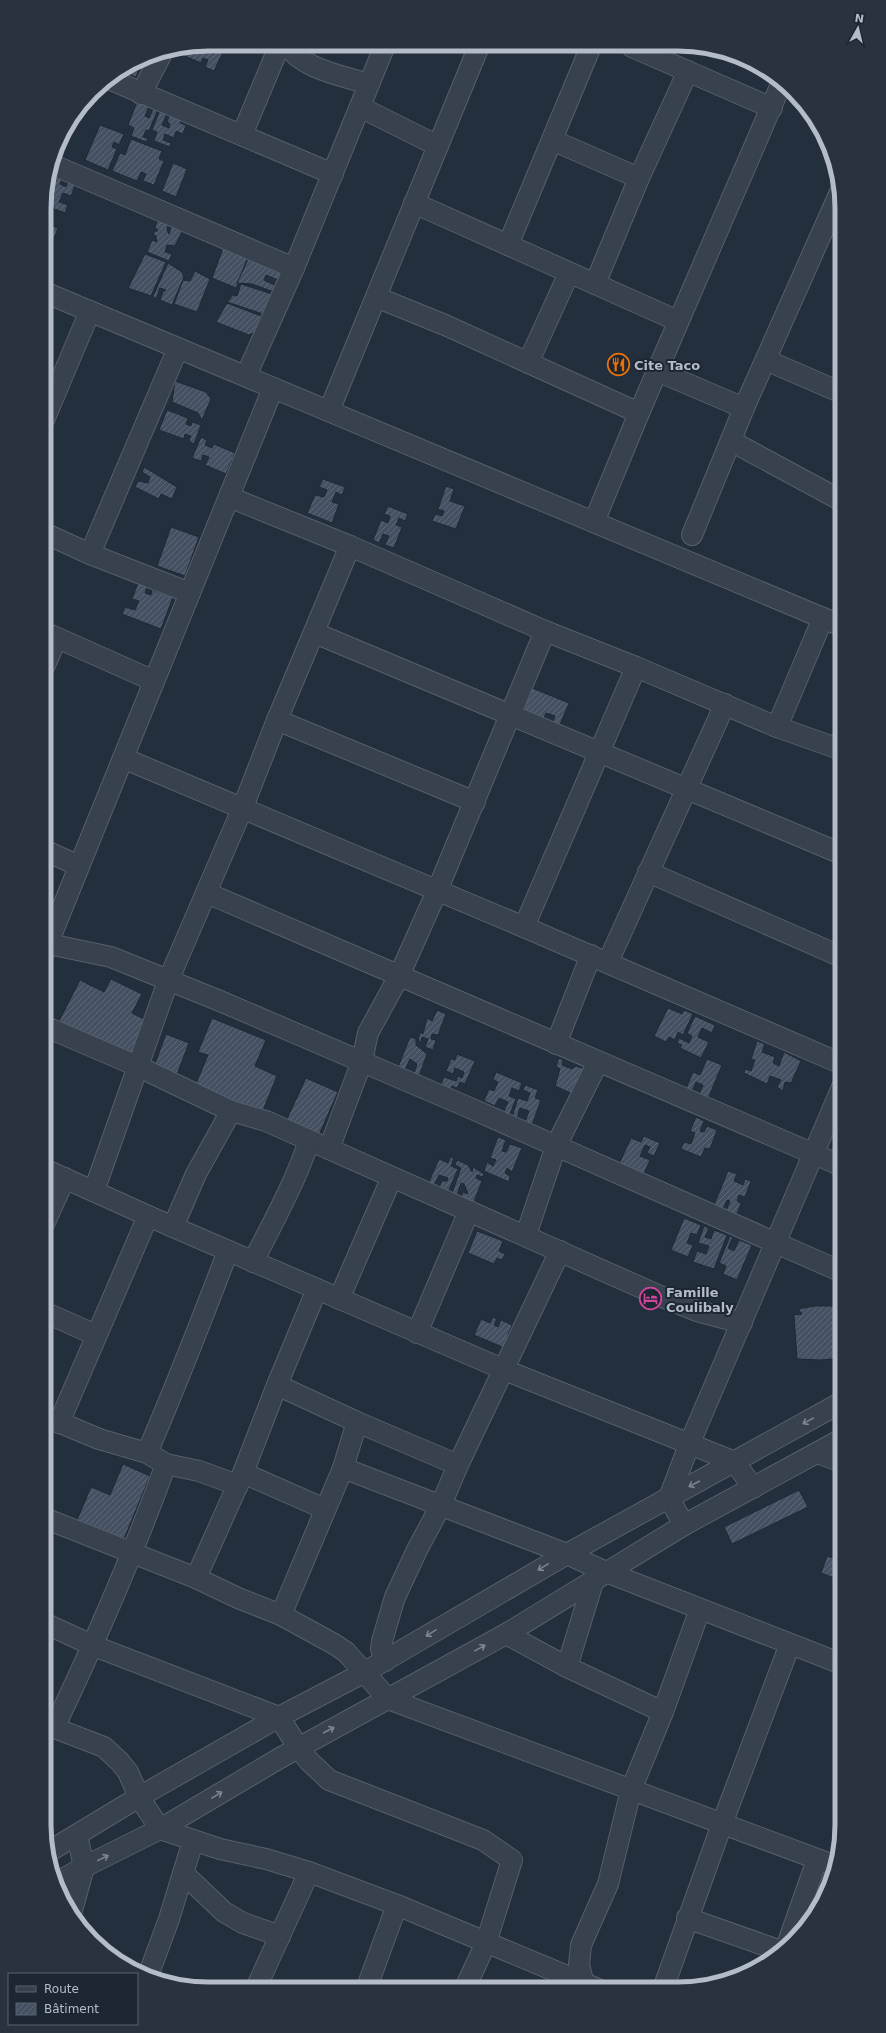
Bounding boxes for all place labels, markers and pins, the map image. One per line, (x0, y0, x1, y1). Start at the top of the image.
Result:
restaurant icon: Cite Taco (605, 352, 631, 378)
place label: Cite Taco (634, 358, 700, 373)
place label: Famille Coulibaly (666, 1285, 734, 1315)
hotel icon: Famille Coulibaly (637, 1286, 663, 1312)

